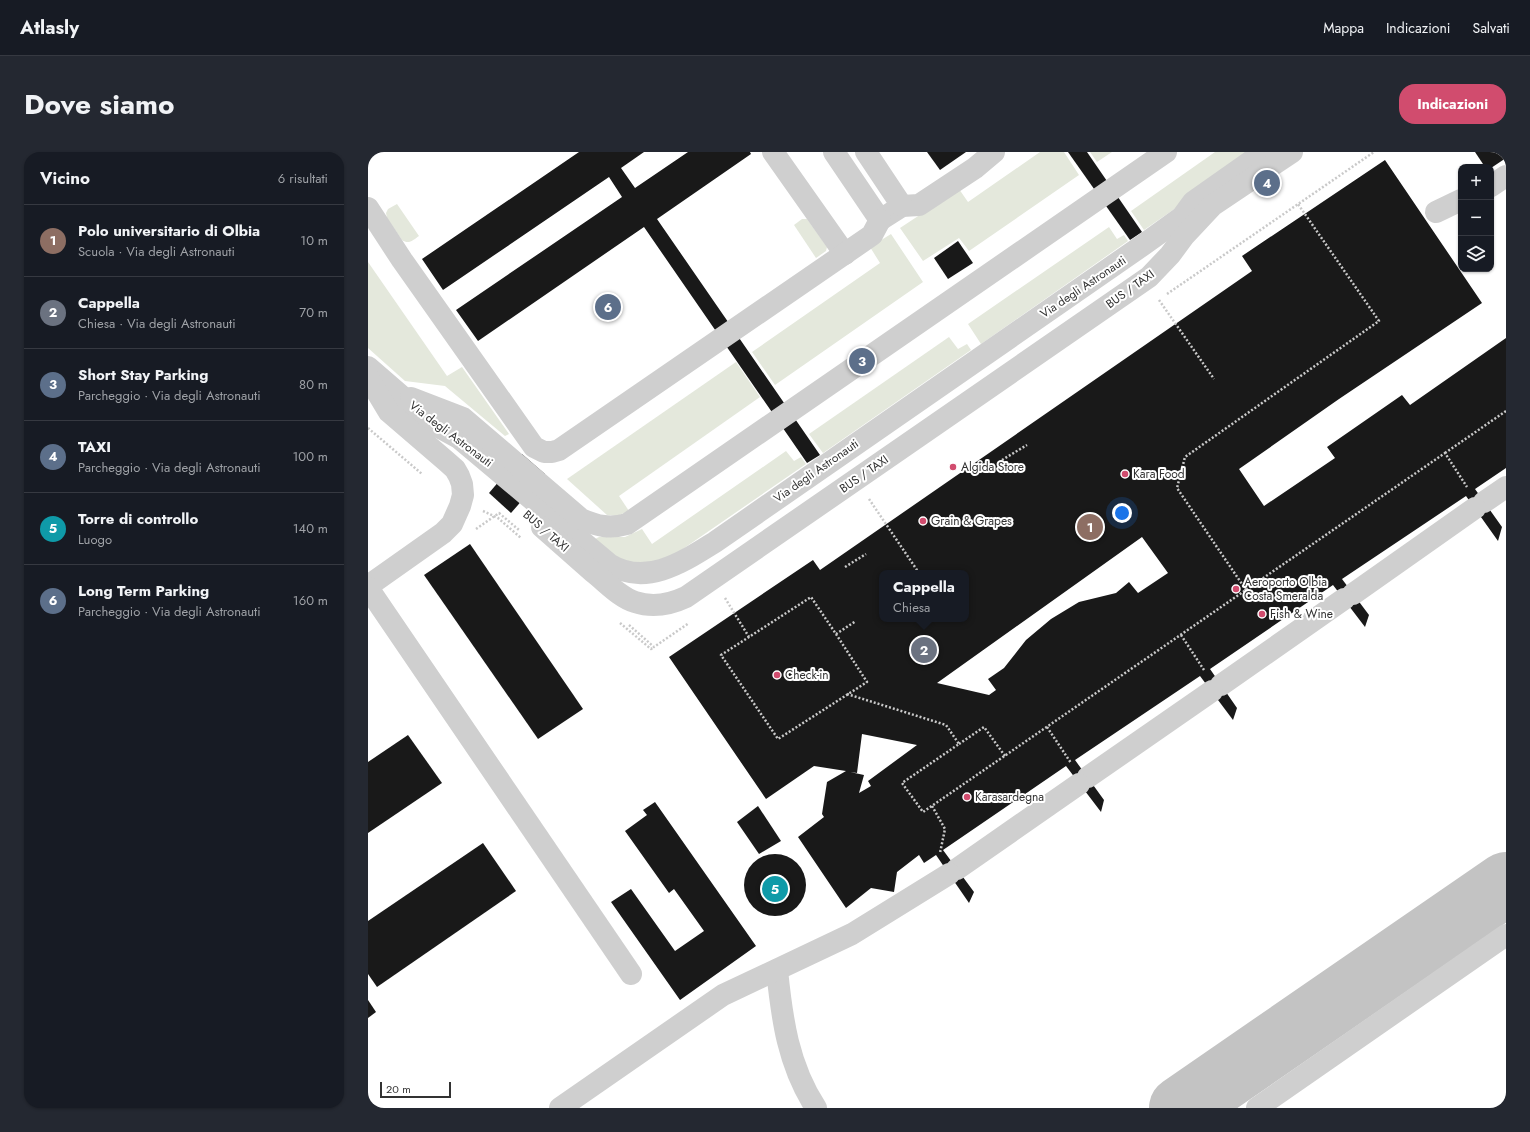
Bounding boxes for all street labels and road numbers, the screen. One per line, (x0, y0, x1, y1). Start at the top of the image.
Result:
street label: Via degli Astronauti (1036, 252, 1130, 322)
street label: BUS / TAXI (1102, 265, 1158, 313)
street label: Via degli Astronauti (406, 397, 496, 471)
street label: Via degli Astronauti (770, 435, 862, 507)
street label: BUS / TAXI (836, 451, 892, 497)
street label: BUS / TAXI (519, 506, 573, 556)

